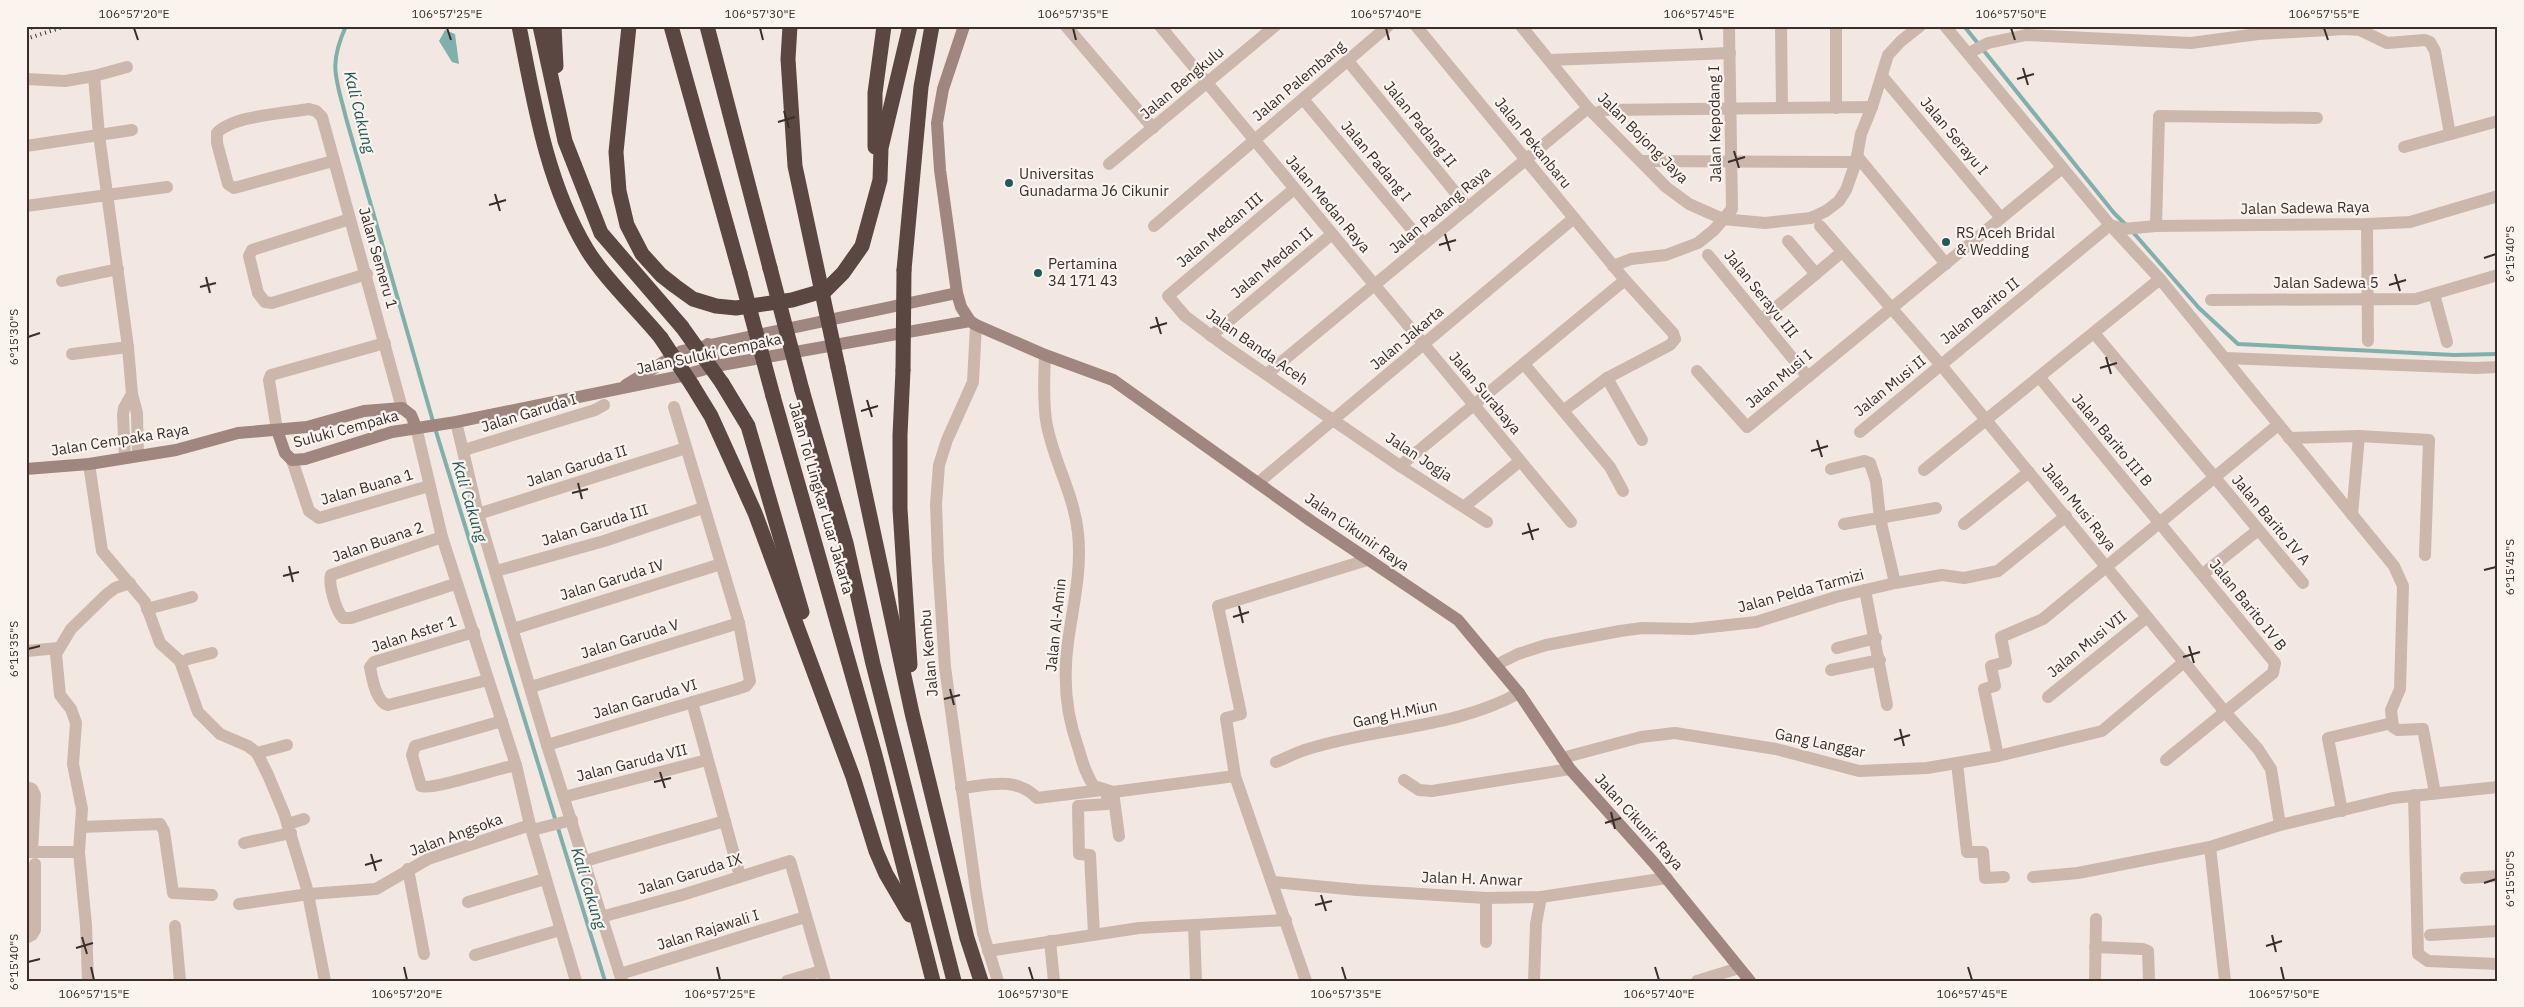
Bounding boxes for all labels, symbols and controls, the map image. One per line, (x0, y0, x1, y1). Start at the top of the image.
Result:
text: 106°57'20"E (99, 6, 169, 21)
text: 106°57'25"E (412, 6, 482, 21)
text: 106°57'30"E (725, 6, 795, 21)
text: 106°57'35"E (1038, 6, 1108, 21)
text: 106°57'40"E (1351, 6, 1421, 21)
text: 106°57'45"E (1664, 6, 1734, 21)
text: 106°57'50"E (1976, 6, 2046, 21)
text: 106°57'55"E (2289, 6, 2359, 21)
street label: Jalan Palembang (1248, 36, 1349, 125)
street label: Jalan Bengkulu (1136, 42, 1227, 123)
street label: Jalan Kepodang I (1704, 65, 1725, 183)
water label: Kali Cakung (340, 69, 380, 156)
street label: Jalan Padang II (1380, 77, 1461, 171)
street label: Jalan Bojong Jaya (1594, 88, 1693, 187)
street label: Jalan Pekanbaru (1491, 93, 1576, 192)
street label: Jalan Serayu I (1916, 93, 1992, 178)
street label: Jalan Padang I (1337, 116, 1416, 205)
street label: Jalan Medan Raya (1282, 151, 1375, 256)
street label: Jalan Padang Raya (1385, 162, 1494, 257)
place label: Universitas Gunadarma J6 Cikunir (1019, 164, 1169, 200)
marker: Universitas Gunadarma J6 Cikunir (1003, 177, 1015, 189)
street label: Jalan Medan III (1173, 188, 1267, 271)
street label: Jalan Sadewa Raya (2240, 197, 2370, 218)
street label: Jalan Semeru 1 (355, 205, 402, 311)
street label: Jalan Medan II (1227, 223, 1316, 302)
place label: RS Aceh Bridal & Wedding (1956, 223, 2055, 259)
text: 6°15'40"S (2502, 226, 2517, 282)
marker: RS Aceh Bridal & Wedding (1940, 236, 1952, 248)
street label: Jalan Serayu III (1720, 246, 1803, 342)
place label: Pertamina 34 171 43 (1048, 254, 1118, 290)
marker: Pertamina 34 171 43 (1032, 267, 1044, 279)
street label: Jalan Barito II (1936, 273, 2023, 348)
street label: Jalan Sadewa 5 (2273, 273, 2379, 292)
street label: Jalan Jakarta (1366, 301, 1447, 374)
street label: Jalan Banda Aceh (1203, 304, 1312, 389)
text: 6°15'30"S (6, 309, 21, 365)
street label: Jalan Suluki Cempaka (635, 329, 783, 378)
street label: Jalan Musi I (1742, 345, 1816, 412)
street label: Jalan Surabaya (1445, 347, 1526, 438)
street label: Jalan Musi II (1850, 351, 1930, 420)
street label: Jalan Garuda I (479, 389, 579, 436)
street label: Jalan Barito III B (2068, 389, 2157, 490)
street label: Jalan Tol Lingkar Luar Jakarta (785, 399, 858, 596)
street label: Suluki Cempaka (291, 405, 401, 452)
street label: Jalan Cempaka Raya (50, 419, 190, 460)
street label: Jalan Jogja (1382, 428, 1456, 485)
street label: Jalan Garuda II (524, 440, 629, 491)
water label: Kali Cakung (448, 458, 492, 545)
street label: Jalan Musi Raya (2038, 459, 2121, 555)
street label: Jalan Buana 1 (318, 464, 415, 509)
street label: Jalan Barito IV A (2228, 471, 2315, 569)
street label: Jalan Cikunir Raya (1301, 488, 1413, 575)
street label: Jalan Garuda III (539, 499, 650, 550)
street label: Jalan Buana 2 (330, 517, 426, 566)
text: 6°15'45"S (2502, 539, 2517, 595)
street label: Jalan Garuda IV (558, 555, 666, 604)
street label: Jalan Barito IV B (2206, 555, 2291, 654)
street label: Jalan Pelda Tarmizi (1736, 565, 1866, 616)
street label: Jalan Al-Amin (1041, 577, 1070, 673)
street label: Jalan Musi VII (2043, 606, 2130, 681)
street label: Jalan Kembu (915, 609, 942, 697)
street label: Jalan Aster 1 (369, 611, 459, 656)
street label: Jalan Garuda V (578, 615, 681, 662)
text: 6°15'35"S (6, 621, 21, 677)
street label: Jalan Garuda VI (591, 675, 699, 722)
street label: Gang H.Miun (1351, 695, 1439, 732)
street label: Gang Langgar (1773, 724, 1867, 761)
street label: Jalan Garuda VII (574, 740, 689, 785)
street label: Jalan Cikunir Raya (1591, 770, 1688, 874)
street label: Jalan Angsoka (407, 809, 505, 860)
water label: Kali Cakung (567, 845, 611, 932)
street label: Jalan Garuda IX (636, 849, 744, 898)
text: 6°15'50"S (2502, 851, 2517, 907)
street label: Jalan H. Anwar (1421, 867, 1523, 890)
street label: Jalan Rajawali I (655, 905, 761, 954)
text: 6°15'40"S (6, 934, 21, 990)
text: 106°57'15"E (59, 986, 129, 1001)
text: 106°57'20"E (372, 986, 442, 1001)
text: 106°57'25"E (685, 986, 755, 1001)
text: 106°57'30"E (998, 986, 1068, 1001)
text: 106°57'35"E (1311, 986, 1381, 1001)
text: 106°57'40"E (1624, 986, 1694, 1001)
text: 106°57'45"E (1937, 986, 2007, 1001)
text: 106°57'50"E (2249, 986, 2319, 1001)

